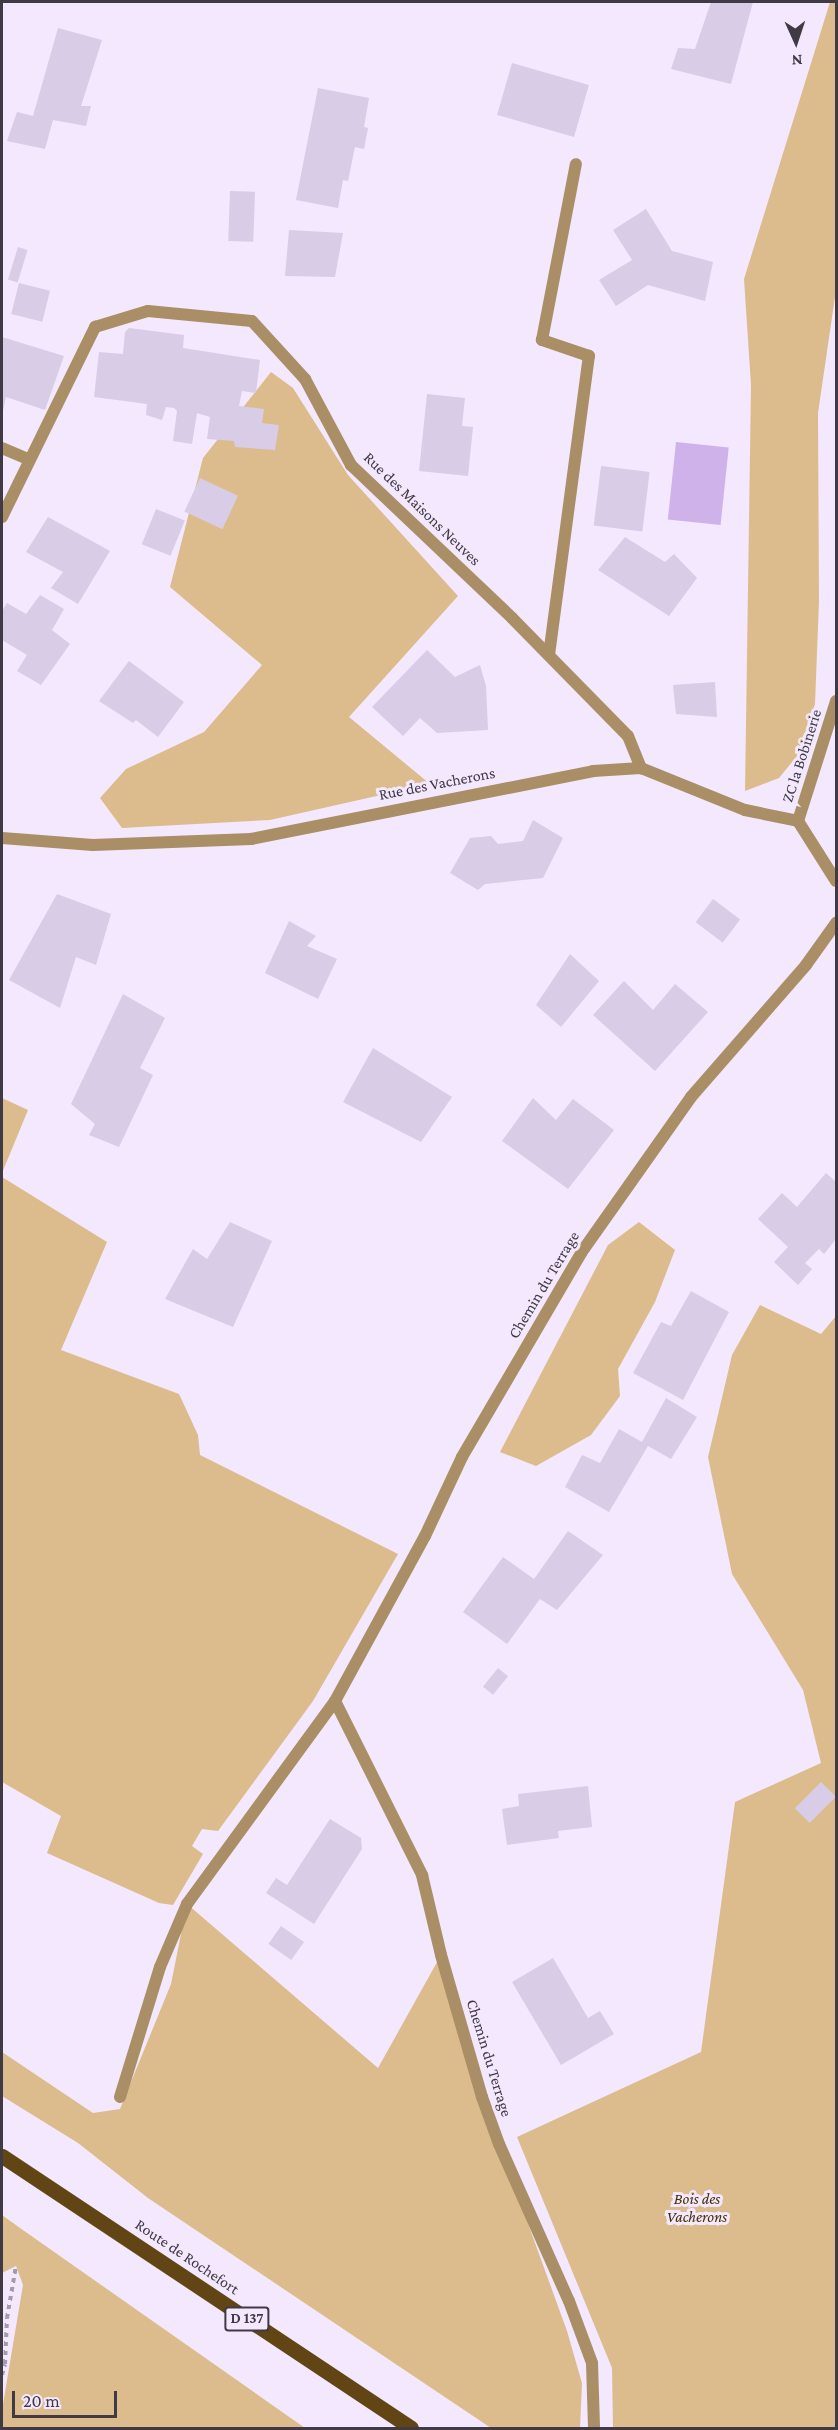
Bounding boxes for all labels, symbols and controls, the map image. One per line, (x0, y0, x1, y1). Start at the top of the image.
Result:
north arrow (766, 12, 826, 72)
text: N (791, 52, 803, 69)
street label: Rue des Maisons Neuves (359, 448, 485, 570)
street label: ZC la Bobinerie (778, 707, 826, 805)
street label: Rue des Vacherons (377, 763, 497, 805)
street label: Chemin du Terrage (504, 1228, 584, 1342)
street label: Chemin du Terrage (462, 1997, 516, 2119)
park label: Bois des Vacherons (667, 2189, 727, 2227)
street label: Route de Rochefort (131, 2215, 243, 2299)
road number: D 137 (223, 2307, 271, 2331)
scale bar (15, 2379, 120, 2417)
text: 20 m (23, 2391, 60, 2411)

